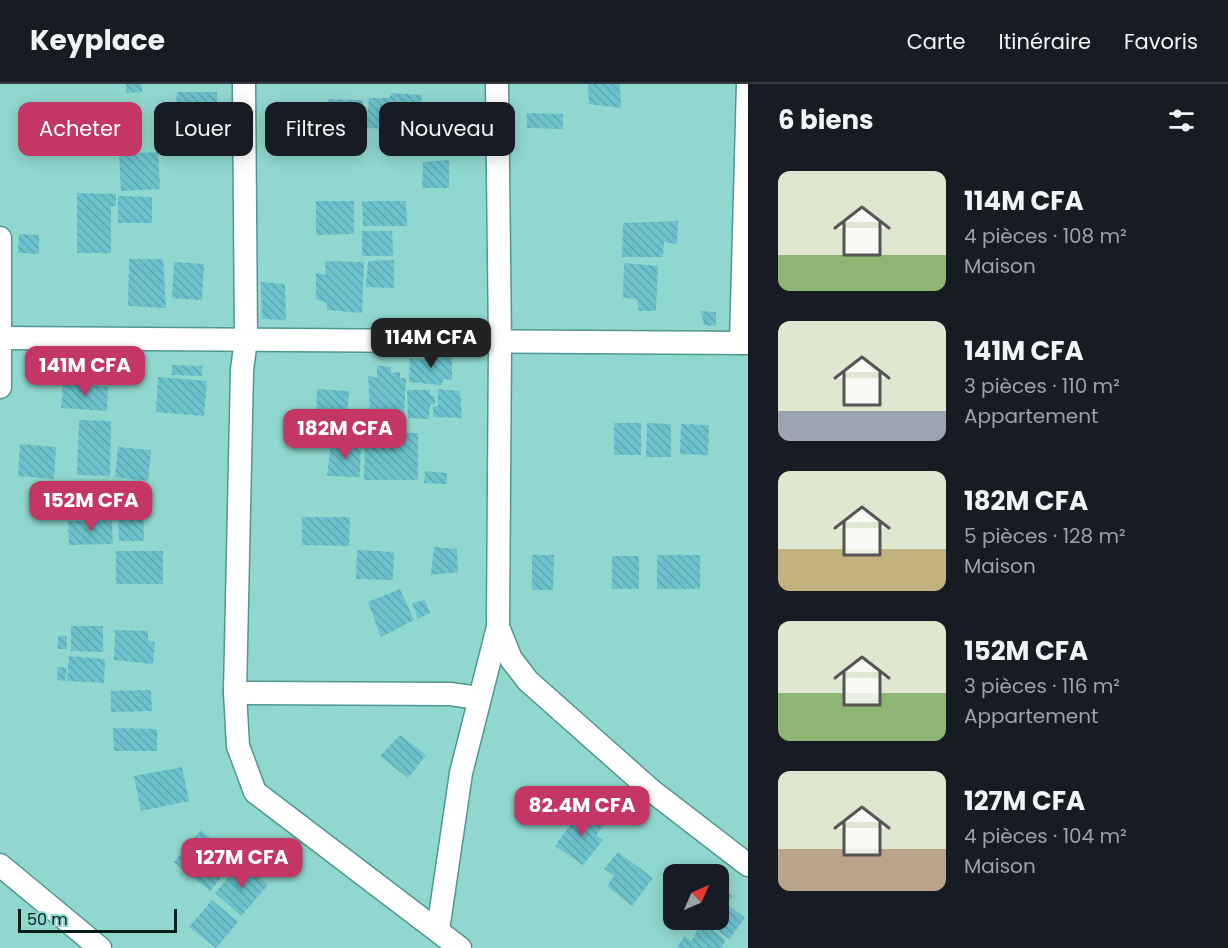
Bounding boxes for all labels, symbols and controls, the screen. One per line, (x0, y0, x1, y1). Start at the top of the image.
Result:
text: Keyplace (30, 21, 165, 60)
text: Carte (907, 27, 966, 56)
text: Itinéraire (999, 27, 1091, 56)
text: Favoris (1124, 27, 1198, 56)
chip: Acheter (18, 102, 142, 156)
chip: Louer (154, 102, 253, 156)
chip: Filtres (265, 102, 367, 156)
chip: Nouveau (379, 102, 515, 156)
text: 6 biens (778, 102, 873, 138)
icon: filters (1165, 104, 1198, 137)
text: 114M CFA (964, 183, 1084, 219)
icon: home (826, 195, 898, 267)
text: 4 pièces · 108 m² (964, 222, 1127, 250)
text: Maison (964, 252, 1036, 280)
pin: 114M CFA (369, 318, 493, 369)
text: 114M CFA (385, 323, 477, 351)
text: 141M CFA (964, 333, 1084, 369)
icon: home (826, 345, 898, 417)
pin: 141M CFA (23, 346, 147, 397)
text: 141M CFA (39, 351, 131, 379)
text: 3 pièces · 110 m² (964, 372, 1120, 400)
text: Appartement (964, 402, 1098, 430)
pin: 182M CFA (283, 409, 407, 460)
text: 182M CFA (297, 414, 393, 442)
pin: 152M CFA (29, 481, 153, 532)
text: 182M CFA (964, 483, 1088, 519)
text: 152M CFA (43, 486, 139, 514)
icon: home (826, 495, 898, 567)
text: 5 pièces · 128 m² (964, 522, 1126, 550)
text: Maison (964, 552, 1036, 580)
text: 152M CFA (964, 633, 1088, 669)
icon: home (826, 645, 898, 717)
text: 3 pièces · 116 m² (964, 672, 1120, 700)
text: Appartement (964, 702, 1098, 730)
text: 127M CFA (964, 783, 1085, 819)
pin: 82.4M CFA (513, 786, 651, 837)
text: 82.4M CFA (528, 791, 636, 819)
icon: home (826, 795, 898, 867)
text: 4 pièces · 104 m² (964, 822, 1127, 850)
pin: 127M CFA (180, 838, 304, 889)
text: 127M CFA (195, 843, 289, 871)
text: Maison (964, 852, 1036, 880)
north arrow (663, 864, 729, 930)
map controls (663, 864, 729, 930)
scale bar (18, 906, 177, 934)
text: 50 m (27, 908, 68, 931)

